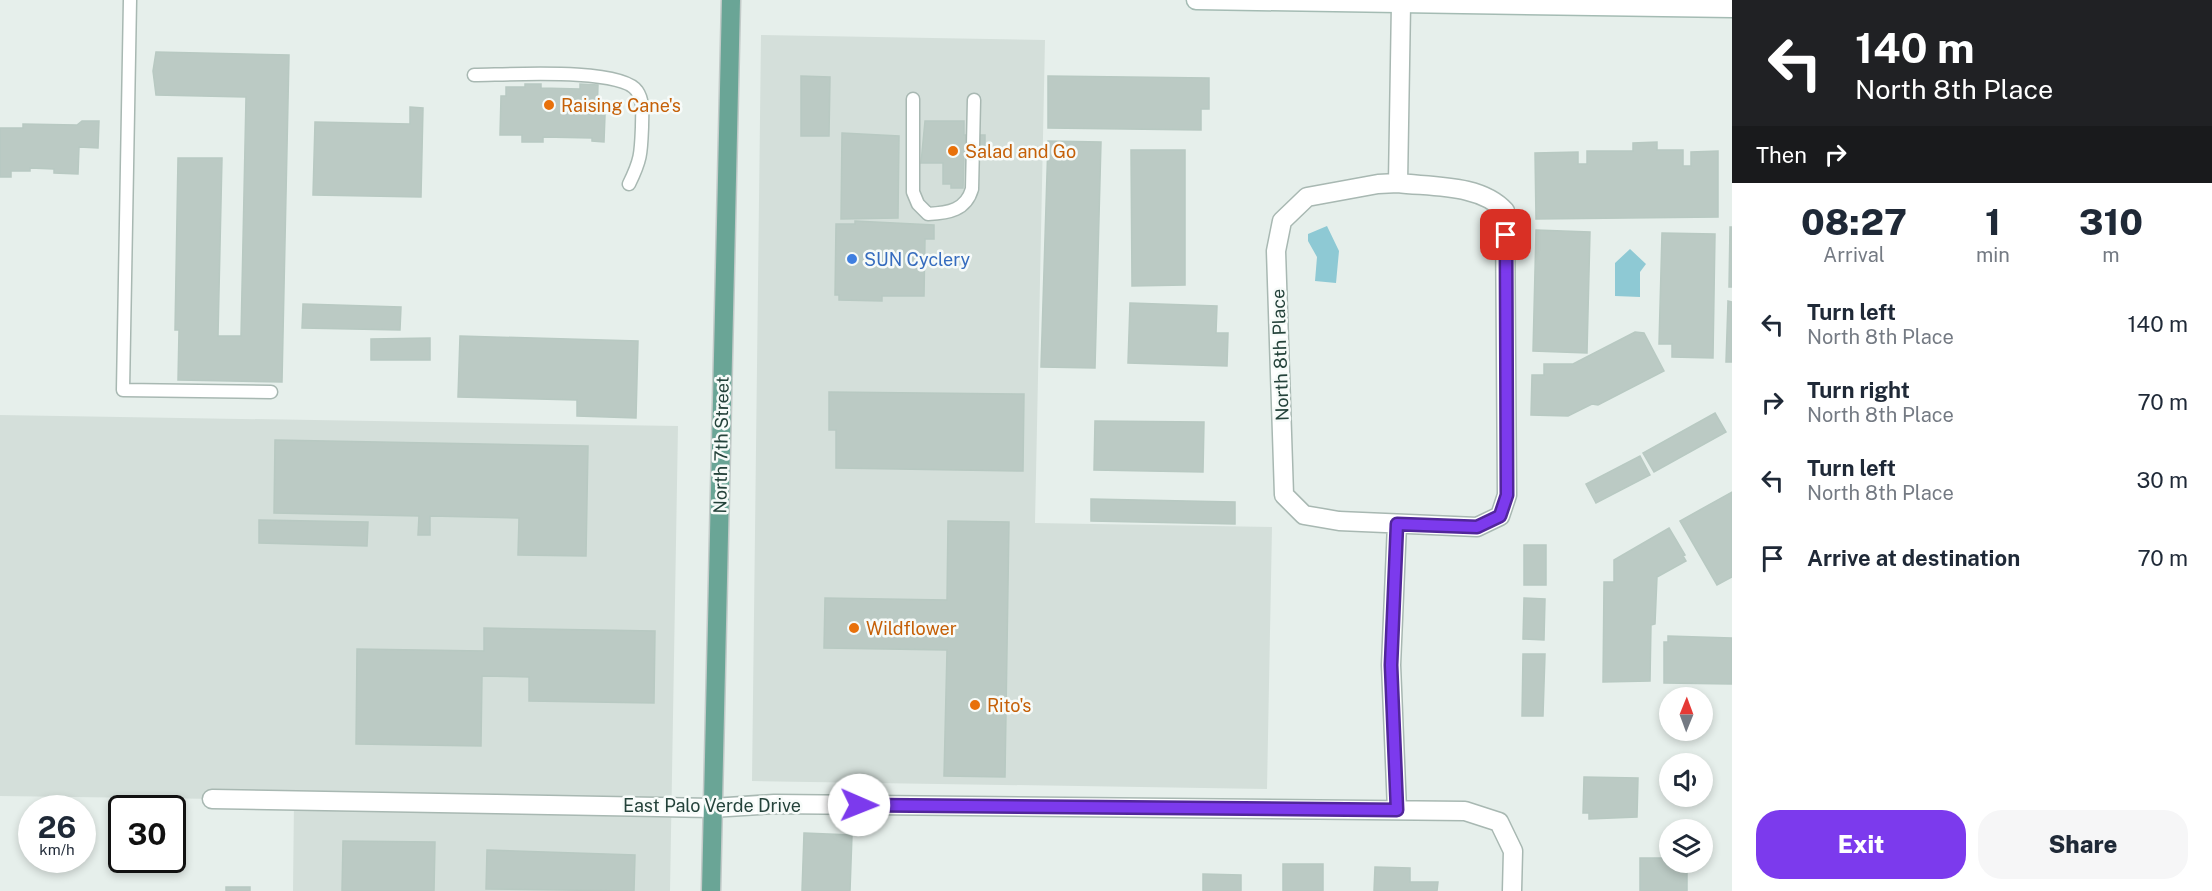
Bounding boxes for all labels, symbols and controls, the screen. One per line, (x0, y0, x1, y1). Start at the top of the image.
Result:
text: 140 m (1855, 23, 1975, 72)
icon: left (1756, 24, 1834, 102)
text: North 8th Place (1855, 73, 2053, 105)
place label: Raising Cane's (561, 95, 681, 116)
marker: Raising Cane's (542, 98, 556, 112)
icon: right (1819, 138, 1852, 171)
place label: Salad and Go (965, 141, 1076, 162)
text: Then (1756, 142, 1807, 168)
marker: Salad and Go (946, 144, 960, 158)
text: 08:27 (1801, 201, 1907, 243)
text: 1 (1985, 201, 2001, 243)
text: 310 (2079, 201, 2143, 243)
pin (1480, 209, 1531, 260)
icon: arrive (1489, 218, 1522, 251)
text: Arrival (1823, 243, 1885, 267)
text: min (1976, 243, 2010, 267)
text: m (2102, 243, 2120, 267)
place label: SUN Cyclery (864, 249, 971, 270)
marker: SUN Cyclery (845, 252, 859, 266)
street label: North 8th Place (1267, 289, 1293, 421)
text: Turn left (1807, 299, 1896, 325)
icon: left (1756, 308, 1789, 341)
text: 140 m (2127, 311, 2188, 337)
text: North 8th Place (1807, 325, 1954, 349)
street label: North 7th Street (709, 376, 733, 514)
text: Turn right (1807, 377, 1910, 403)
icon: right (1756, 386, 1789, 419)
text: 70 m (2137, 389, 2188, 415)
text: North 8th Place (1807, 403, 1954, 427)
text: Turn left (1807, 455, 1896, 481)
icon: left (1756, 464, 1789, 497)
text: 30 m (2136, 467, 2188, 493)
text: North 8th Place (1807, 481, 1954, 505)
icon: arrive (1756, 542, 1789, 575)
text: Arrive at destination (1807, 545, 2020, 571)
text: 70 m (2137, 545, 2188, 571)
place label: Wildflower (866, 618, 957, 639)
marker: Wildflower (847, 621, 861, 635)
north arrow (1659, 687, 1713, 741)
map controls (1659, 687, 1713, 873)
place label: Rito's (987, 695, 1031, 716)
marker: Rito's (968, 698, 982, 712)
button: sound (1659, 753, 1713, 807)
position arrow (827, 773, 891, 837)
speed limit sign: 30 (108, 795, 186, 873)
street label: East Palo Verde Drive (623, 795, 801, 816)
text: 26 (38, 809, 76, 845)
button: Exit (1756, 810, 1966, 879)
button: Share (1978, 810, 2188, 879)
button: layers (1659, 819, 1713, 873)
text: km/h (39, 841, 75, 858)

